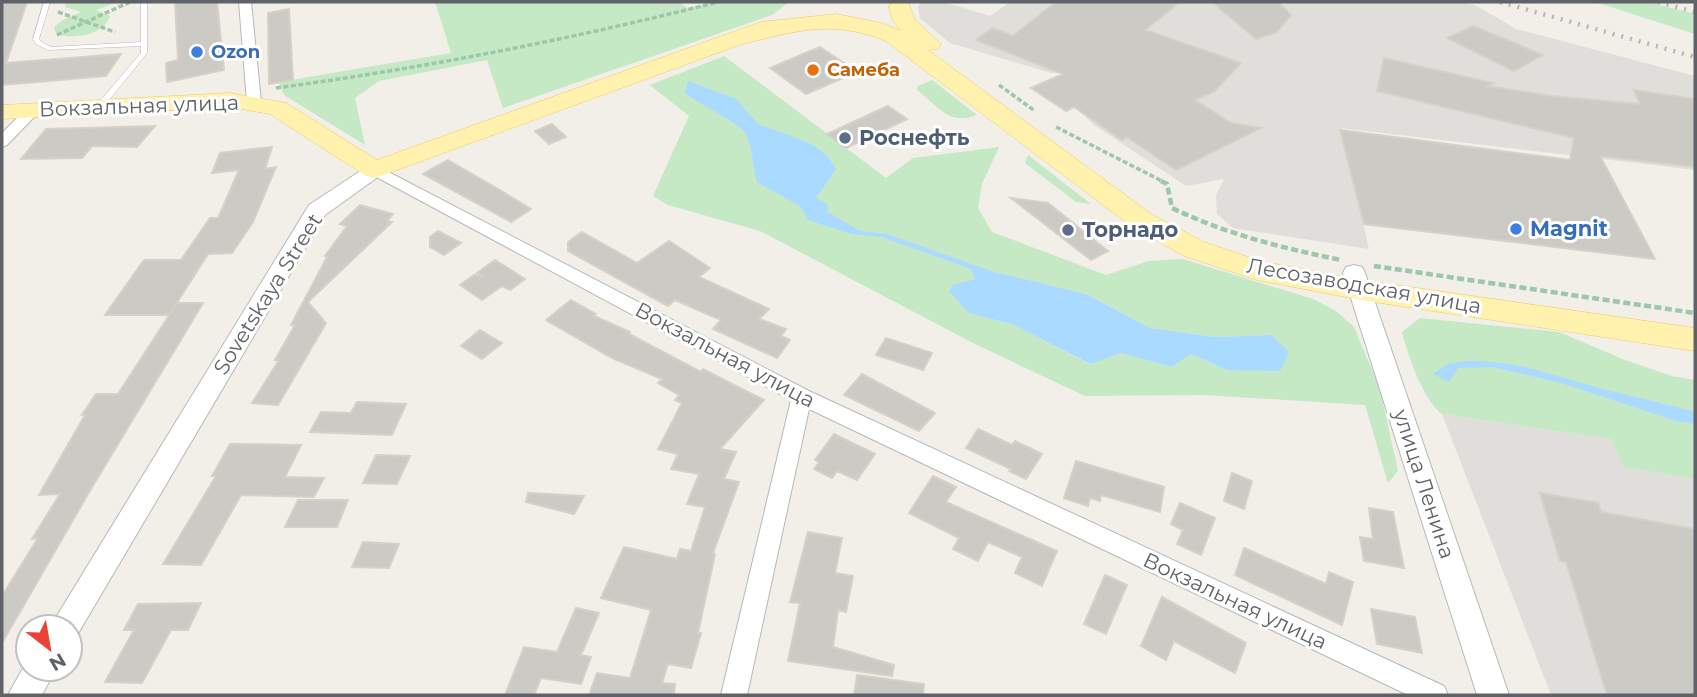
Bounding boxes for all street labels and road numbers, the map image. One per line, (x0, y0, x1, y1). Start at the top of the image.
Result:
street label: Вокзальная улица (39, 90, 239, 121)
street label: Sovetskaya Street (208, 209, 327, 379)
street label: Лесозаводская улица (1245, 253, 1483, 318)
street label: Вокзальная улица (631, 297, 819, 413)
street label: улица Ленина (1388, 405, 1460, 562)
street label: Вокзальная улица (1139, 547, 1331, 654)

